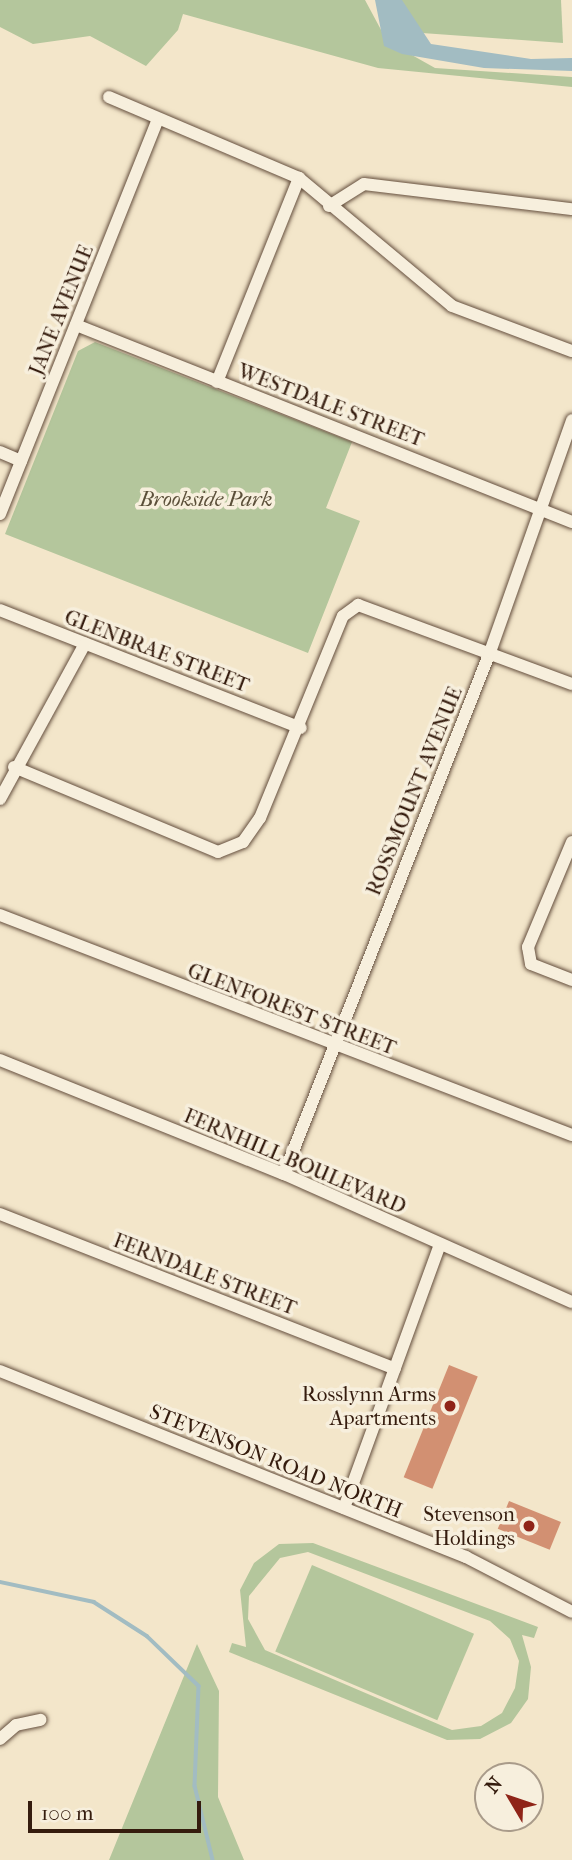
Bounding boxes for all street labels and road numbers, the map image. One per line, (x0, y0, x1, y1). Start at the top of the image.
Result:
street label: JANE AVENUE (23, 241, 99, 379)
street label: WESTDALE STREET (234, 358, 428, 452)
street label: GLENBRAE STREET (61, 604, 253, 698)
street label: ROSSMOUNT AVENUE (361, 683, 467, 899)
street label: GLENFOREST STREET (184, 958, 400, 1060)
street label: FERNHILL BOULEVARD (180, 1103, 410, 1219)
street label: FERNDALE STREET (110, 1227, 300, 1321)
street label: STEVENSON ROAD NORTH (146, 1399, 406, 1523)

